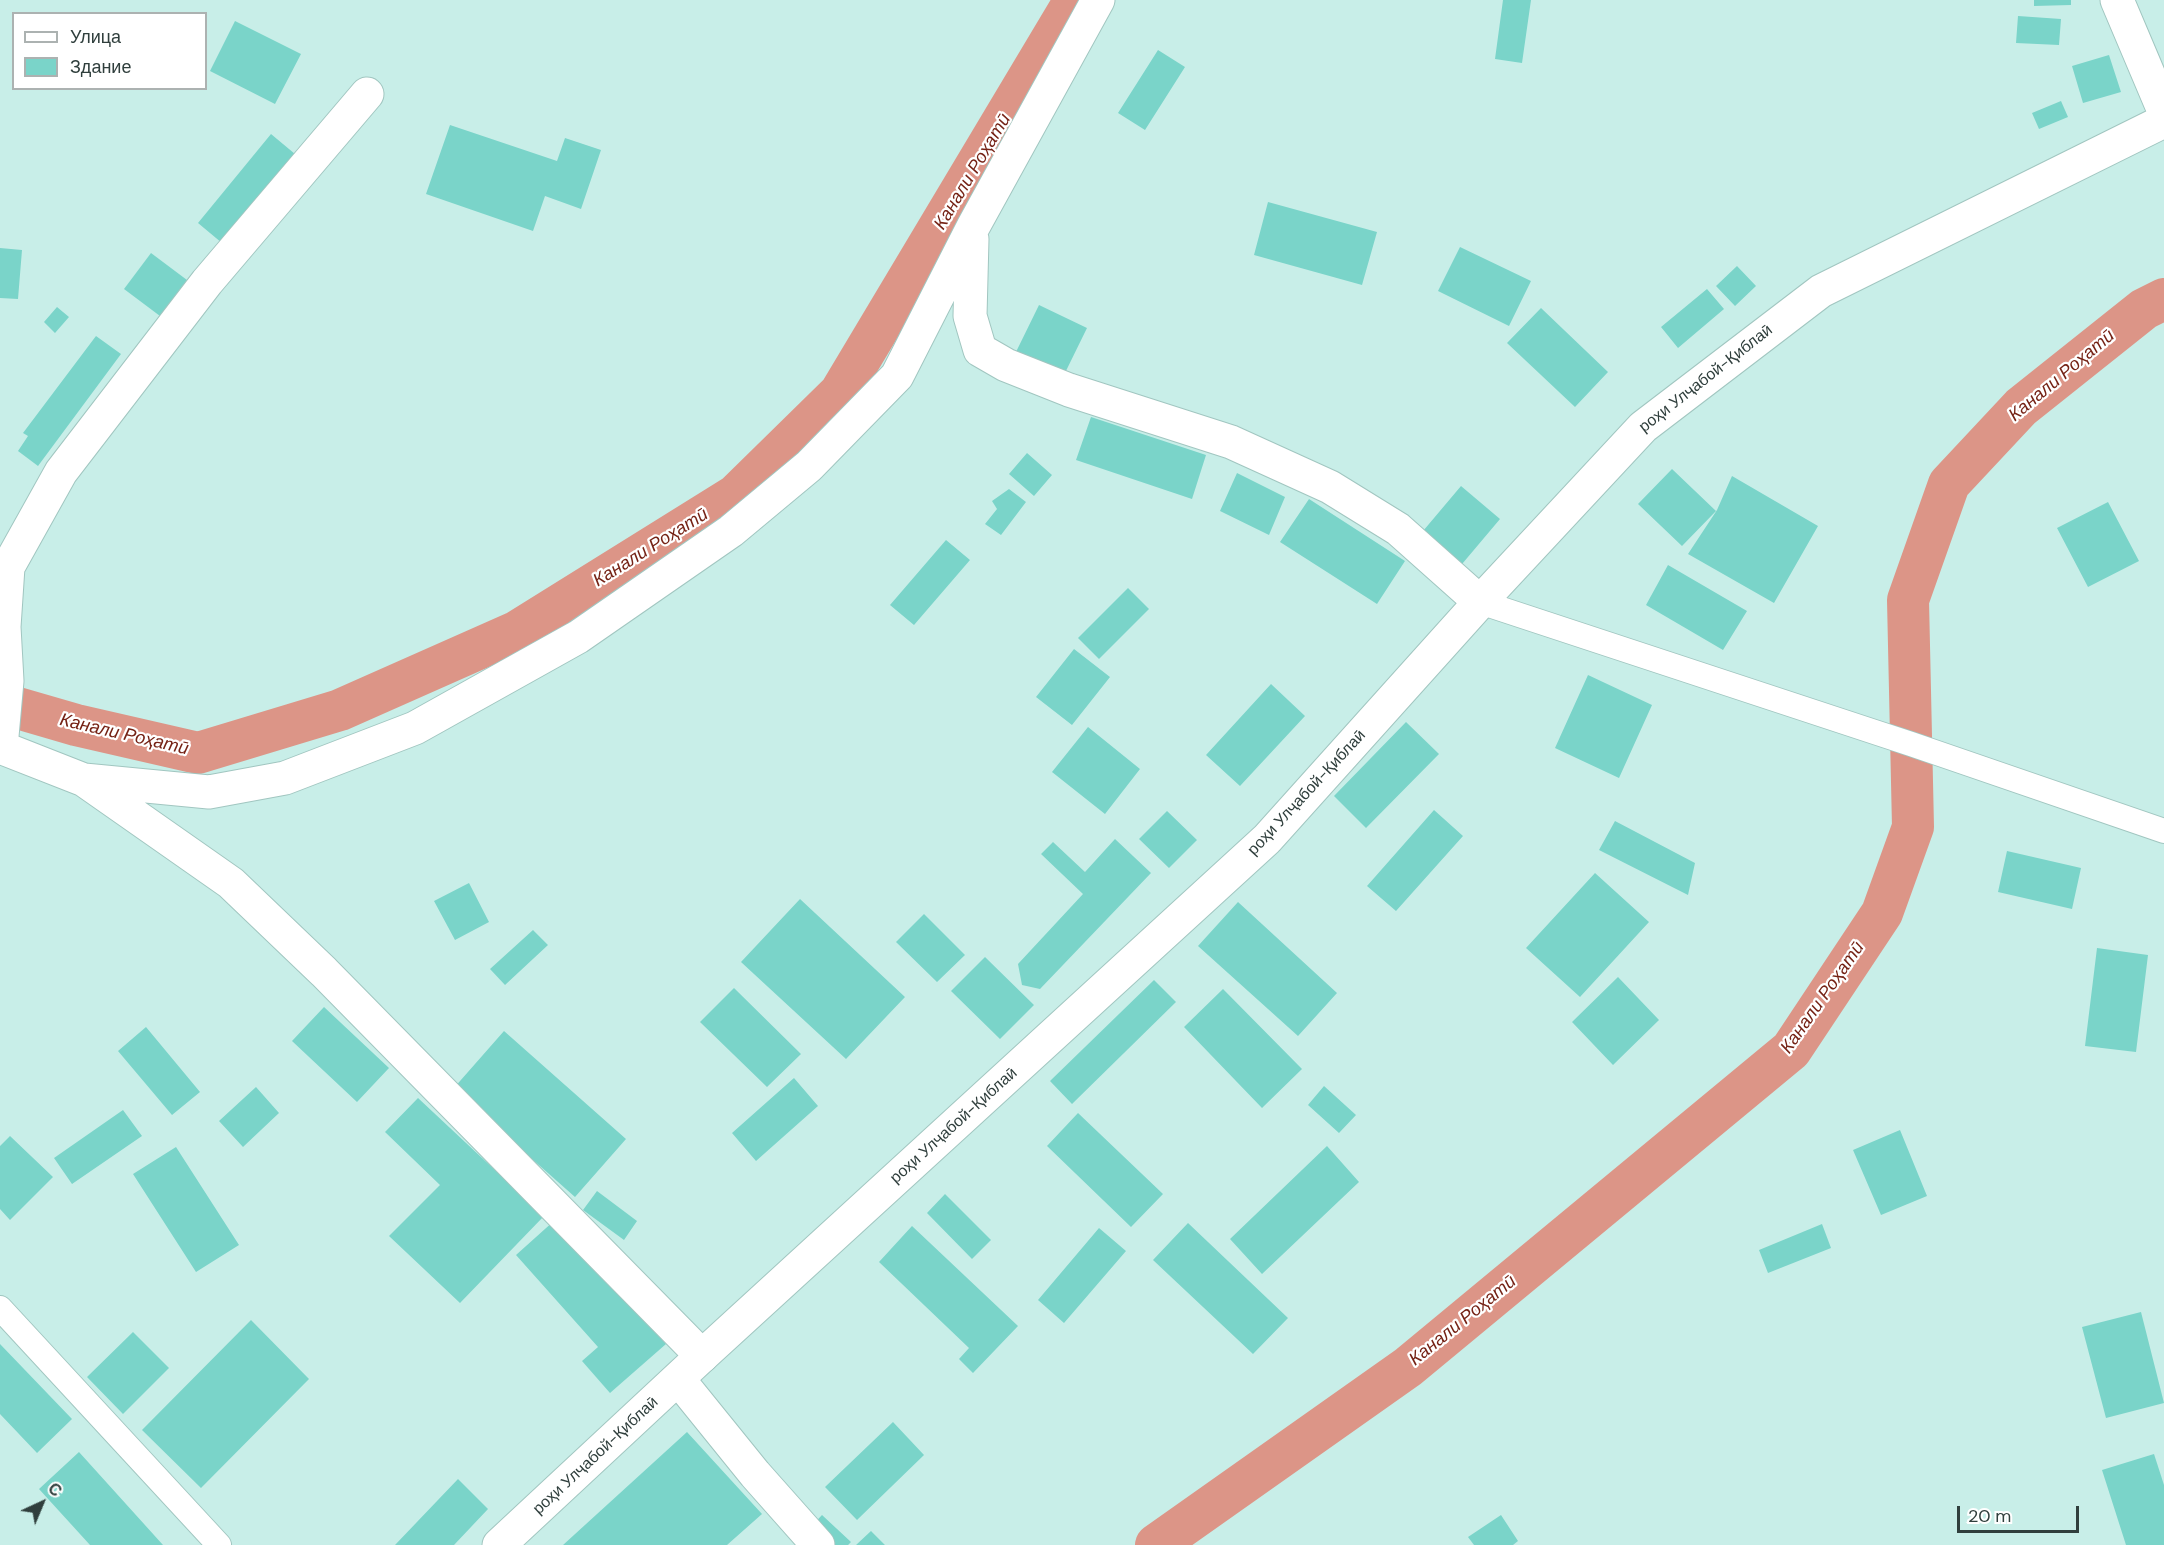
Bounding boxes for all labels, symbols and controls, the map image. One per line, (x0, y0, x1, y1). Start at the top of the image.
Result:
legend (12, 12, 207, 90)
text: Улица (70, 25, 121, 49)
text: Здание (70, 55, 131, 79)
water label: Канали Роҳатӣ (930, 110, 1016, 234)
street label: роҳи Улҷабой-Қиблаӣ (1635, 321, 1777, 437)
water label: Канали Роҳатӣ (2005, 325, 2119, 427)
water label: Канали Роҳатӣ (590, 504, 712, 592)
water label: Канали Роҳатӣ (58, 710, 190, 760)
street label: роҳи Улҷабой-Қиблаӣ (1244, 726, 1370, 860)
water label: Канали Роҳатӣ (1776, 938, 1870, 1058)
street label: роҳи Улҷабой-Қиблаӣ (887, 1064, 1021, 1188)
water label: Канали Роҳатӣ (1405, 1271, 1521, 1371)
street label: роҳи Улҷабой-Қиблаӣ (529, 1393, 663, 1519)
north arrow (12, 1473, 72, 1533)
text: С (43, 1478, 66, 1501)
scale bar (1960, 1494, 2082, 1532)
text: 20 m (1968, 1504, 2011, 1528)

